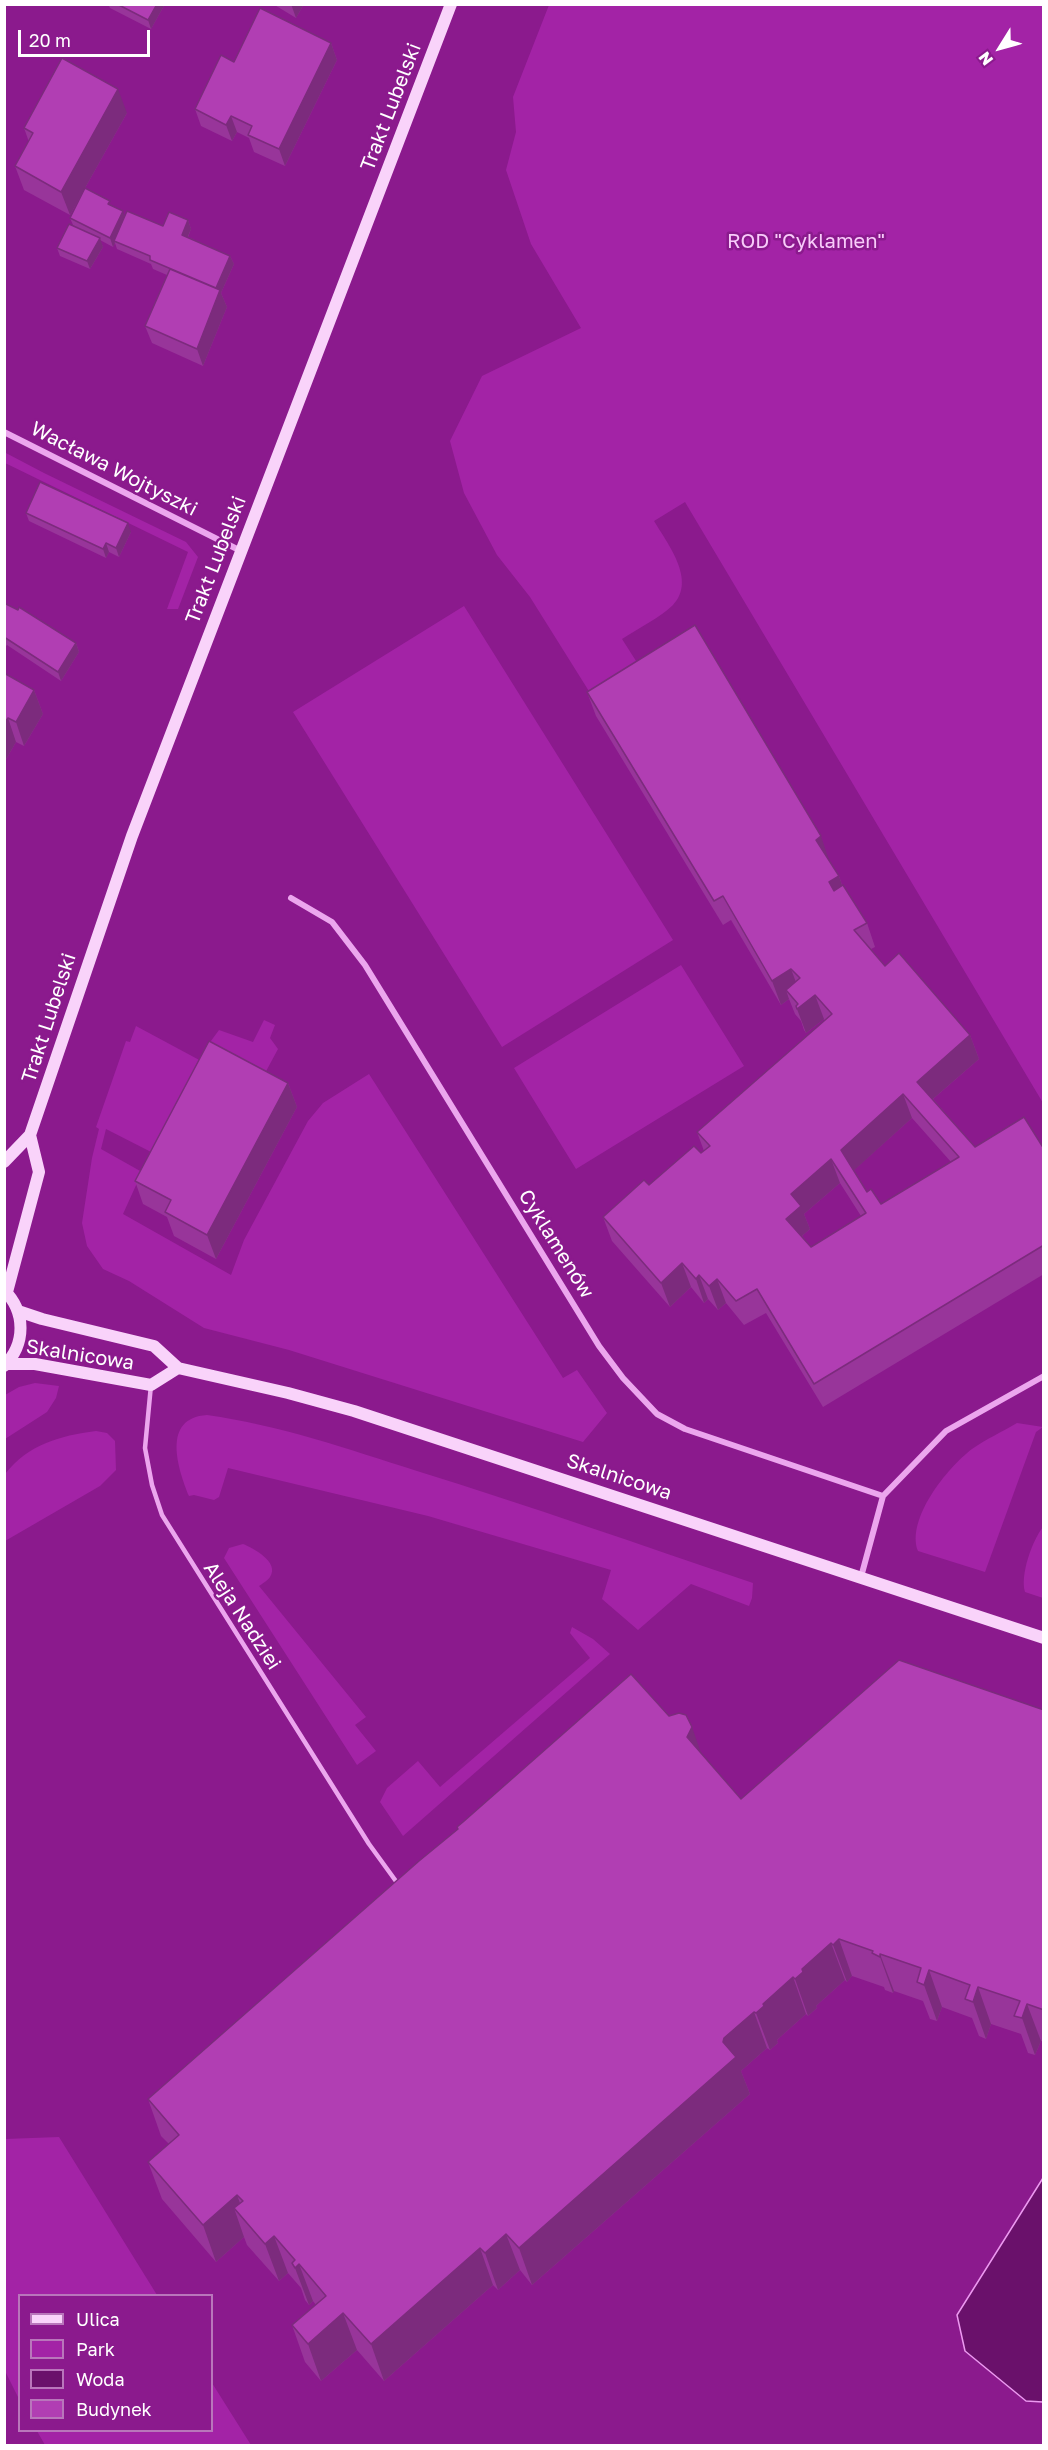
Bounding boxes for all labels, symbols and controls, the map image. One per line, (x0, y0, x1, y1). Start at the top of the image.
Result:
scale bar (21, 18, 153, 56)
north arrow (970, 18, 1030, 78)
text: 20 m (29, 29, 71, 51)
street label: Trakt Lubelski (356, 40, 426, 174)
text: N (974, 48, 997, 70)
park label: ROD "Cyklamen" (727, 230, 885, 254)
street label: Wacława Wojtyszki (27, 417, 201, 521)
street label: Trakt Lubelski (181, 493, 251, 627)
street label: Trakt Lubelski (17, 950, 81, 1086)
street label: Cyklamenów (513, 1185, 599, 1303)
street label: Skalnicowa (24, 1335, 136, 1375)
street label: Skalnicowa (563, 1449, 675, 1505)
street label: Aleja Nadziei (198, 1558, 286, 1674)
legend (18, 2294, 213, 2432)
text: Ulica (76, 2308, 120, 2330)
text: Park (76, 2338, 115, 2360)
text: Woda (76, 2368, 125, 2390)
text: Budynek (76, 2398, 152, 2420)

